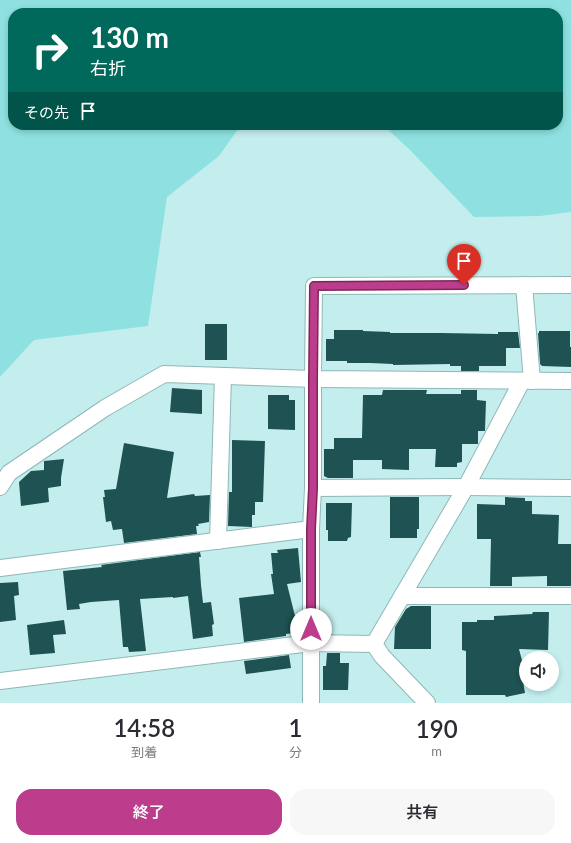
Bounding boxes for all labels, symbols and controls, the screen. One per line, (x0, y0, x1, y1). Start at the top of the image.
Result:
text: 130 m (90, 20, 169, 54)
icon: right (24, 24, 76, 76)
text: 右折 (90, 57, 126, 79)
icon: arrive (77, 100, 99, 122)
text: その先 (24, 103, 69, 121)
pin (447, 244, 481, 285)
icon: arrive (453, 250, 475, 272)
position arrow (290, 608, 332, 650)
map controls (519, 651, 559, 691)
button: sound (519, 651, 559, 691)
text: 14:58 (113, 713, 175, 742)
text: 1 (289, 713, 302, 742)
text: 190 (416, 714, 458, 743)
text: m (431, 743, 442, 759)
text: 到着 (131, 744, 157, 760)
text: 分 (289, 744, 302, 760)
button: 終了 (16, 789, 282, 835)
button: 共有 (290, 789, 555, 835)

